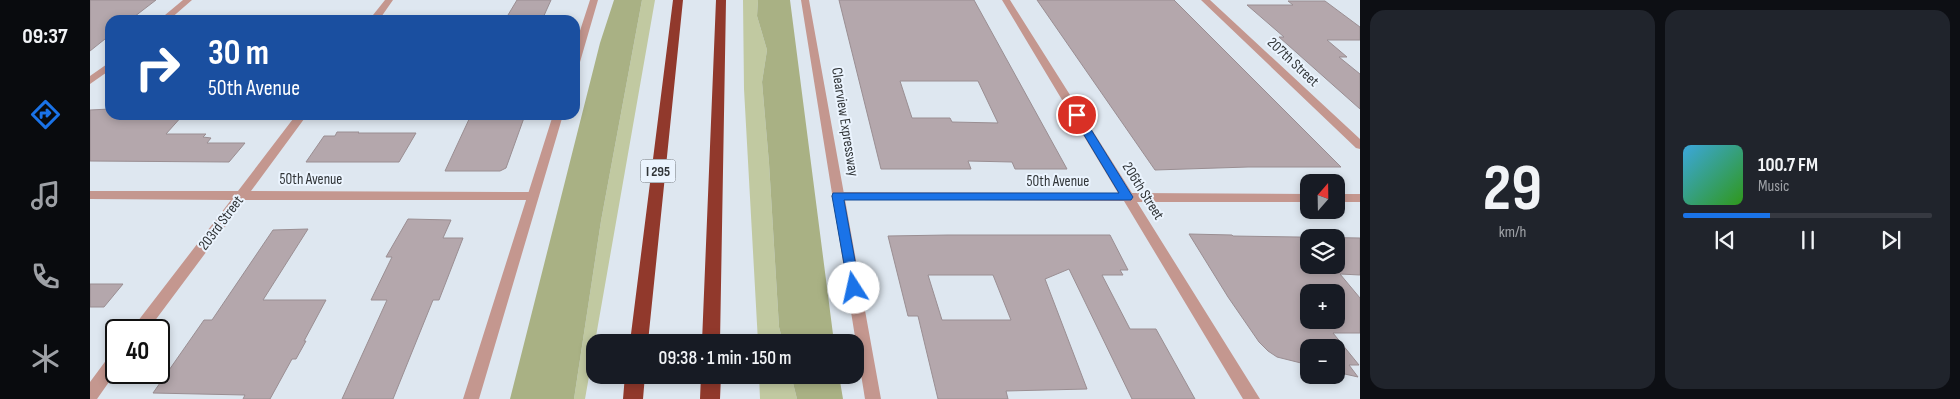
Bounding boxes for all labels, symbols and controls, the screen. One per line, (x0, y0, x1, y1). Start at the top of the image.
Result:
text: 09:37 (22, 23, 68, 50)
text: 30 m (208, 32, 269, 75)
street label: 207th Street (1263, 33, 1323, 91)
icon: right (125, 35, 190, 100)
street label: Clearview Expressway (827, 66, 863, 178)
text: 50th Avenue (208, 75, 300, 102)
pin (1056, 94, 1098, 136)
icon: directions (28, 97, 63, 132)
icon: arrive (1063, 101, 1091, 129)
text: 29 (1483, 151, 1542, 229)
text: 100.7 FM (1758, 154, 1818, 177)
street label: 206th Street (1118, 159, 1168, 224)
road number: I 295 (640, 160, 676, 182)
street label: 50th Avenue (280, 170, 342, 189)
street label: 50th Avenue (1027, 172, 1089, 191)
north arrow (1300, 174, 1345, 219)
map controls (1300, 174, 1345, 384)
text: Music (1758, 177, 1789, 196)
icon: music (28, 178, 63, 213)
street label: 203rd Street (194, 192, 248, 254)
text: km/h (1499, 223, 1526, 242)
icon: previous (1711, 226, 1739, 254)
icon: pause (1794, 226, 1822, 254)
icon: next (1877, 226, 1905, 254)
button: layers (1300, 229, 1345, 274)
icon: phone (28, 259, 63, 294)
position arrow (827, 261, 879, 313)
button: + (1300, 284, 1345, 329)
speed limit sign: 40 (105, 319, 170, 384)
button: − (1300, 339, 1345, 384)
icon: climate (28, 341, 63, 376)
text: 09:38 · 1 min · 150 m (659, 347, 791, 370)

